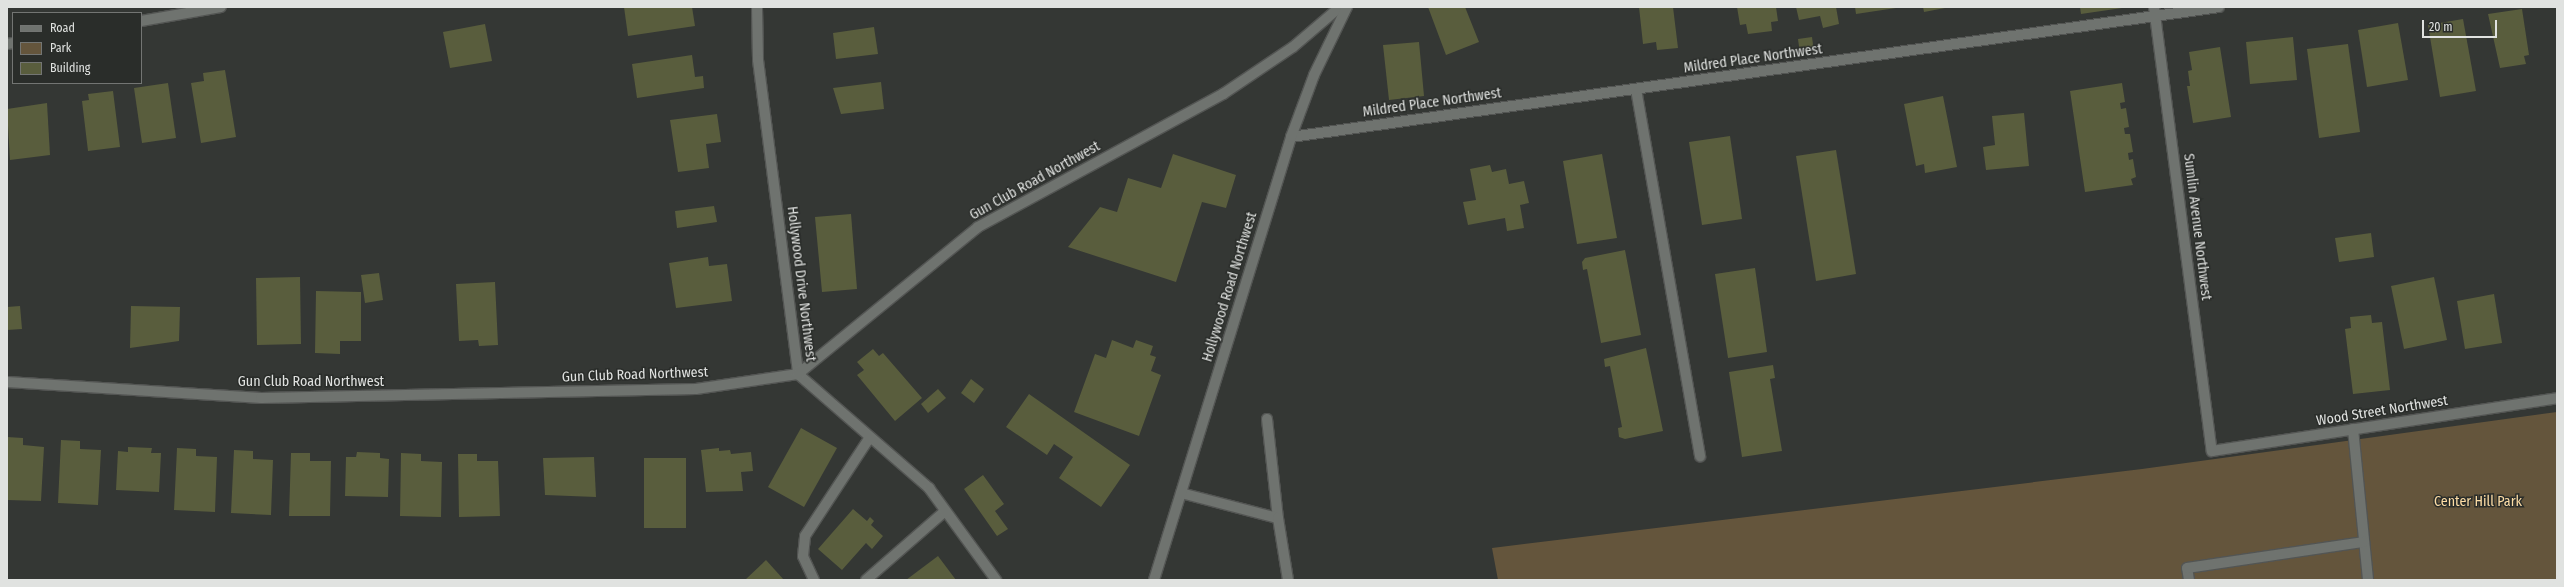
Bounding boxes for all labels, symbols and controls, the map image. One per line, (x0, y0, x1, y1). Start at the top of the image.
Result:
legend (12, 12, 142, 84)
scale bar (2424, 12, 2499, 38)
text: 20 m (2429, 20, 2453, 34)
text: Road (50, 21, 75, 35)
text: Park (50, 41, 71, 55)
street label: Mildred Place Northwest (1683, 41, 1823, 77)
text: Building (50, 61, 90, 75)
street label: Mildred Place Northwest (1362, 85, 1502, 121)
street label: Gun Club Road Northwest (967, 138, 1103, 224)
street label: Sumlin Avenue Northwest (2180, 153, 2214, 301)
street label: Hollywood Drive Northwest (783, 205, 819, 363)
street label: Hollywood Road Northwest (1199, 210, 1261, 364)
street label: Gun Club Road Northwest (562, 364, 708, 386)
street label: Gun Club Road Northwest (238, 374, 384, 390)
street label: Wood Street Northwest (2315, 392, 2449, 430)
park label: Center Hill Park (2434, 494, 2522, 510)

